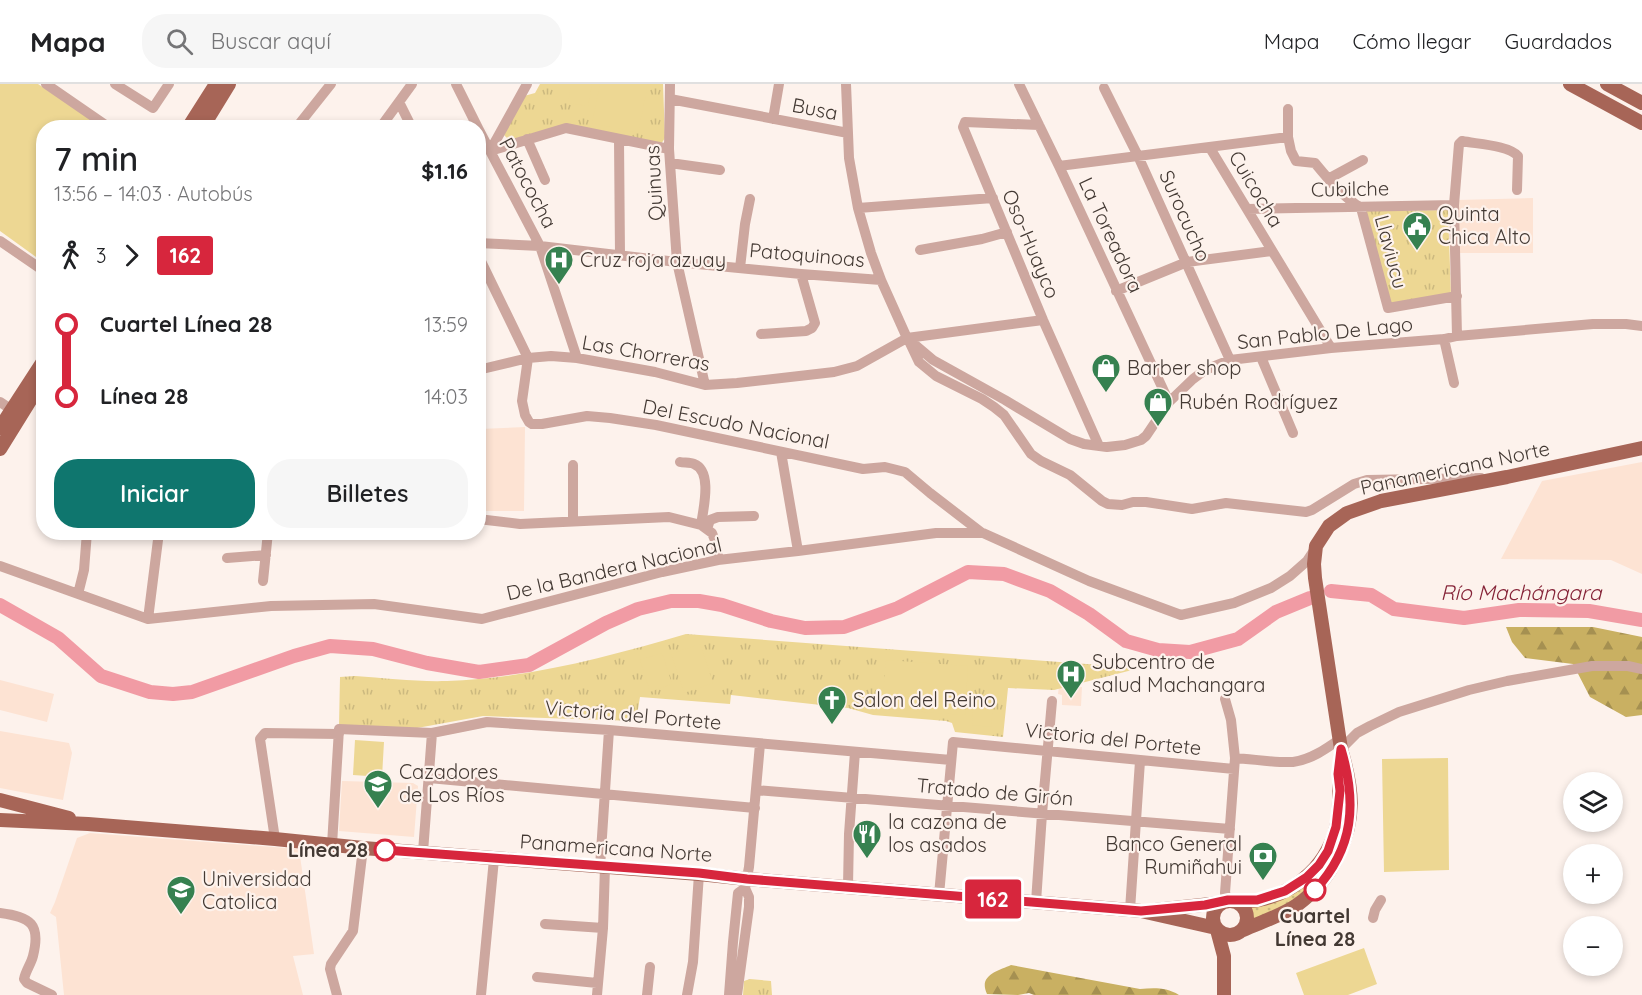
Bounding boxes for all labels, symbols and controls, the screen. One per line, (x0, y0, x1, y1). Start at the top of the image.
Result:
search box (142, 14, 562, 68)
text: Mapa (30, 24, 106, 59)
icon: search (163, 25, 196, 58)
text: Buscar aquí (211, 27, 331, 55)
text: Mapa (1264, 28, 1319, 54)
text: Cómo llegar (1352, 28, 1471, 54)
text: Guardados (1504, 28, 1612, 54)
street label: Busa (790, 92, 840, 125)
street label: Patococha (494, 133, 563, 232)
text: 7 min (54, 138, 138, 179)
street label: Quinuas (639, 145, 668, 221)
street label: Cuicocha (1224, 146, 1289, 232)
text: $1.16 (421, 157, 468, 185)
street label: Surocucho (1154, 166, 1217, 265)
street label: La Toreadora (1074, 173, 1149, 297)
street label: Cubilche (1311, 175, 1389, 202)
text: 13:56 – 14:03 · Autobús (54, 181, 253, 206)
street label: Oso-Huayco (997, 185, 1066, 302)
place label: Quinta Chica Alto (1438, 201, 1531, 249)
public building icon: Quinta Chica Alto (1401, 210, 1433, 252)
street label: Llaviucu (1370, 212, 1413, 291)
street label: Patoquinoas (748, 237, 866, 272)
icon: walk (54, 239, 87, 272)
icon: forward (115, 239, 148, 272)
text: 162 (169, 242, 201, 268)
text: 3 (96, 243, 106, 268)
hospital icon: Cruz roja azuay (543, 244, 575, 286)
place label: Cruz roja azuay (580, 247, 726, 272)
text: Cuartel Línea 28 (100, 310, 272, 338)
street label: San Pablo De Lago (1236, 311, 1414, 354)
text: 13:59 (424, 312, 468, 337)
street label: Las Chorreras (580, 329, 712, 376)
shop icon: Barber shop (1090, 352, 1122, 394)
place label: Barber shop (1127, 355, 1241, 380)
text: Línea 28 (100, 382, 188, 410)
text: 14:03 (424, 384, 468, 409)
shop icon: Rubén Rodríguez (1142, 386, 1174, 428)
place label: Rubén Rodríguez (1179, 389, 1338, 414)
street label: Del Escudo Nacional (641, 393, 832, 454)
street label: Panamericana Norte (1358, 435, 1552, 500)
button: Iniciar (54, 459, 255, 528)
button: Billetes (267, 459, 468, 528)
street label: De la Bandera Nacional (504, 532, 724, 605)
water label: Río Machángara (1440, 579, 1603, 605)
place label: Subcentro de salud Machangara (1092, 649, 1265, 697)
hospital icon: Subcentro de salud Machangara (1055, 658, 1087, 700)
church icon: Salon del Reino (816, 684, 848, 726)
place label: Salon del Reino (853, 687, 996, 712)
street label: Victoria del Portete (544, 694, 722, 735)
street label: Victoria del Portete (1024, 717, 1202, 760)
place label: Cazadores de Los Ríos (399, 759, 505, 807)
school or university icon: Cazadores de Los Ríos (362, 768, 394, 810)
street label: Tratado de Girón (916, 772, 1075, 811)
map controls (1563, 772, 1623, 976)
button: layers (1563, 772, 1623, 832)
place label: la cazona de los asados (888, 809, 1007, 857)
restaurant icon: la cazona de los asados (851, 818, 883, 860)
street label: Panamericana Norte (519, 828, 713, 867)
place label: Banco General Rumiñahui (1105, 831, 1242, 879)
place label: Línea 28 (288, 837, 368, 862)
marker: Línea 28 (374, 839, 396, 861)
bank icon: Banco General Rumiñahui (1247, 840, 1279, 882)
button: + (1563, 844, 1623, 904)
place label: Universidad Catolica (202, 866, 312, 914)
school or university icon: Universidad Catolica (165, 874, 197, 916)
marker: Cuartel Línea 28 (1304, 879, 1326, 901)
line badge: 162 (958, 880, 1028, 918)
text: 162 (977, 886, 1009, 912)
place label: Cuartel Línea 28 (1275, 903, 1355, 951)
button: − (1563, 916, 1623, 976)

